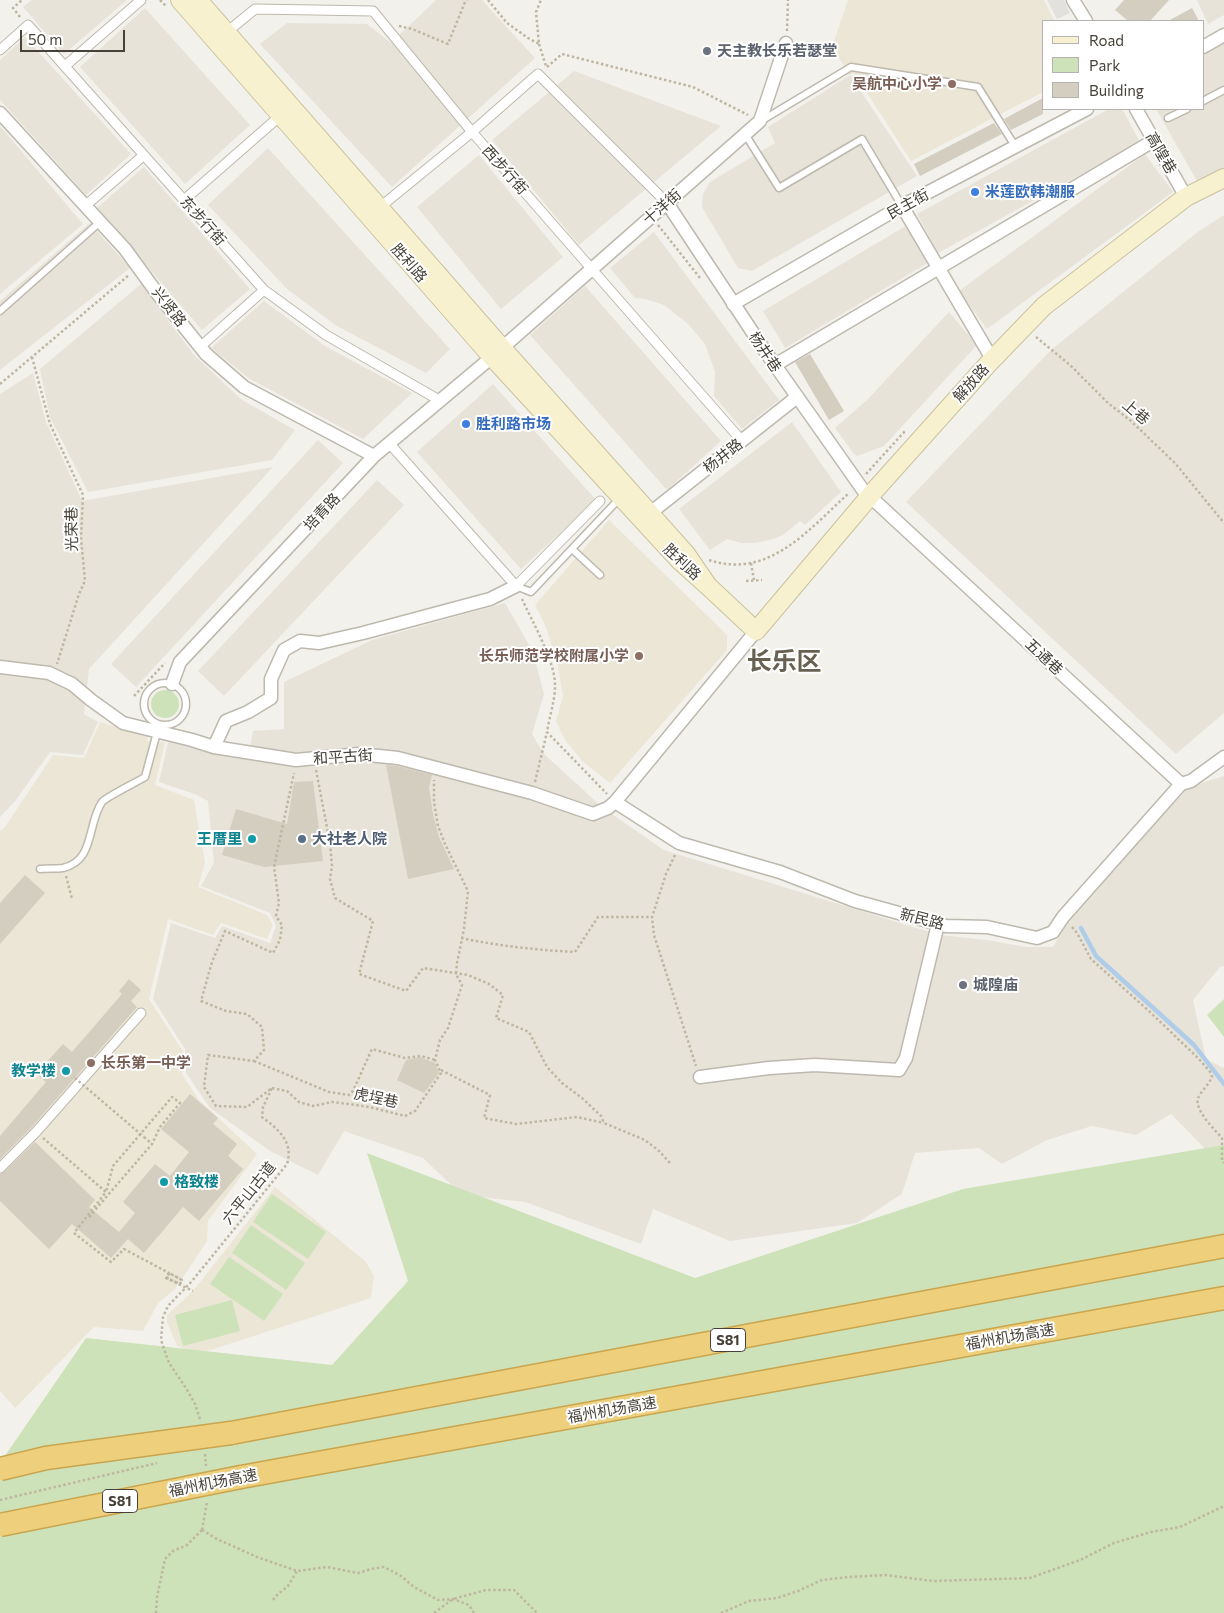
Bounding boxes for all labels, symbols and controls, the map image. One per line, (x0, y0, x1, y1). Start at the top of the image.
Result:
scale bar (22, 20, 128, 52)
legend (1042, 20, 1204, 110)
text: 50 m (28, 30, 62, 48)
text: Road (1089, 31, 1124, 49)
place label: 天主教长乐若瑟堂 (717, 42, 837, 60)
marker: 天主教长乐若瑟堂 (701, 45, 713, 57)
text: Park (1089, 56, 1120, 74)
place label: 吴航中心小学 (852, 75, 942, 93)
marker: 吴航中心小学 (946, 78, 958, 90)
text: Building (1089, 81, 1144, 99)
street label: 高隍巷 (1142, 129, 1180, 177)
street label: 西步行街 (478, 142, 532, 198)
place label: 米莲欧韩潮服 (985, 183, 1075, 201)
street label: 十洋街 (639, 185, 685, 229)
street label: 民主街 (884, 185, 932, 223)
marker: 米莲欧韩潮服 (969, 186, 981, 198)
street label: 东步行街 (176, 193, 230, 249)
street label: 胜利路 (387, 240, 431, 286)
street label: 兴贤路 (148, 284, 190, 330)
street label: 杨井巷 (745, 328, 785, 376)
street label: 解放路 (949, 360, 993, 406)
street label: 上巷 (1119, 395, 1153, 429)
place label: 胜利路市场 (476, 415, 551, 433)
marker: 胜利路市场 (460, 418, 472, 430)
street label: 杨井路 (700, 435, 746, 477)
street label: 培青路 (300, 489, 344, 535)
street label: 光荣巷 (63, 506, 81, 552)
street label: 胜利路 (659, 540, 705, 584)
street label: 五通巷 (1021, 635, 1067, 679)
place label: 长乐师范学校附属小学 (479, 647, 629, 665)
district label: 长乐区 (747, 647, 821, 677)
marker: 长乐师范学校附属小学 (633, 650, 645, 662)
street label: 和平古街 (312, 746, 374, 768)
place label: 王厝里 (197, 830, 242, 848)
place label: 大社老人院 (312, 830, 387, 848)
marker: 王厝里 (246, 833, 258, 845)
marker: 大社老人院 (296, 833, 308, 845)
street label: 新民路 (898, 905, 946, 933)
place label: 城隍庙 (973, 976, 1018, 994)
marker: 城隍庙 (957, 979, 969, 991)
place label: 长乐第一中学 (101, 1054, 191, 1072)
marker: 长乐第一中学 (85, 1057, 97, 1069)
place label: 教学楼 (11, 1062, 56, 1080)
marker: 教学楼 (60, 1065, 72, 1077)
street label: 虎埕巷 (352, 1085, 400, 1111)
street label: 六平山古道 (218, 1158, 280, 1228)
place label: 格致楼 (174, 1173, 219, 1191)
marker: 格致楼 (158, 1176, 170, 1188)
street label: 福州机场高速 (964, 1320, 1056, 1354)
road number: S81 (710, 1328, 746, 1352)
street label: 福州机场高速 (566, 1393, 658, 1427)
street label: 福州机场高速 (167, 1466, 259, 1500)
road number: S81 (102, 1490, 138, 1512)

